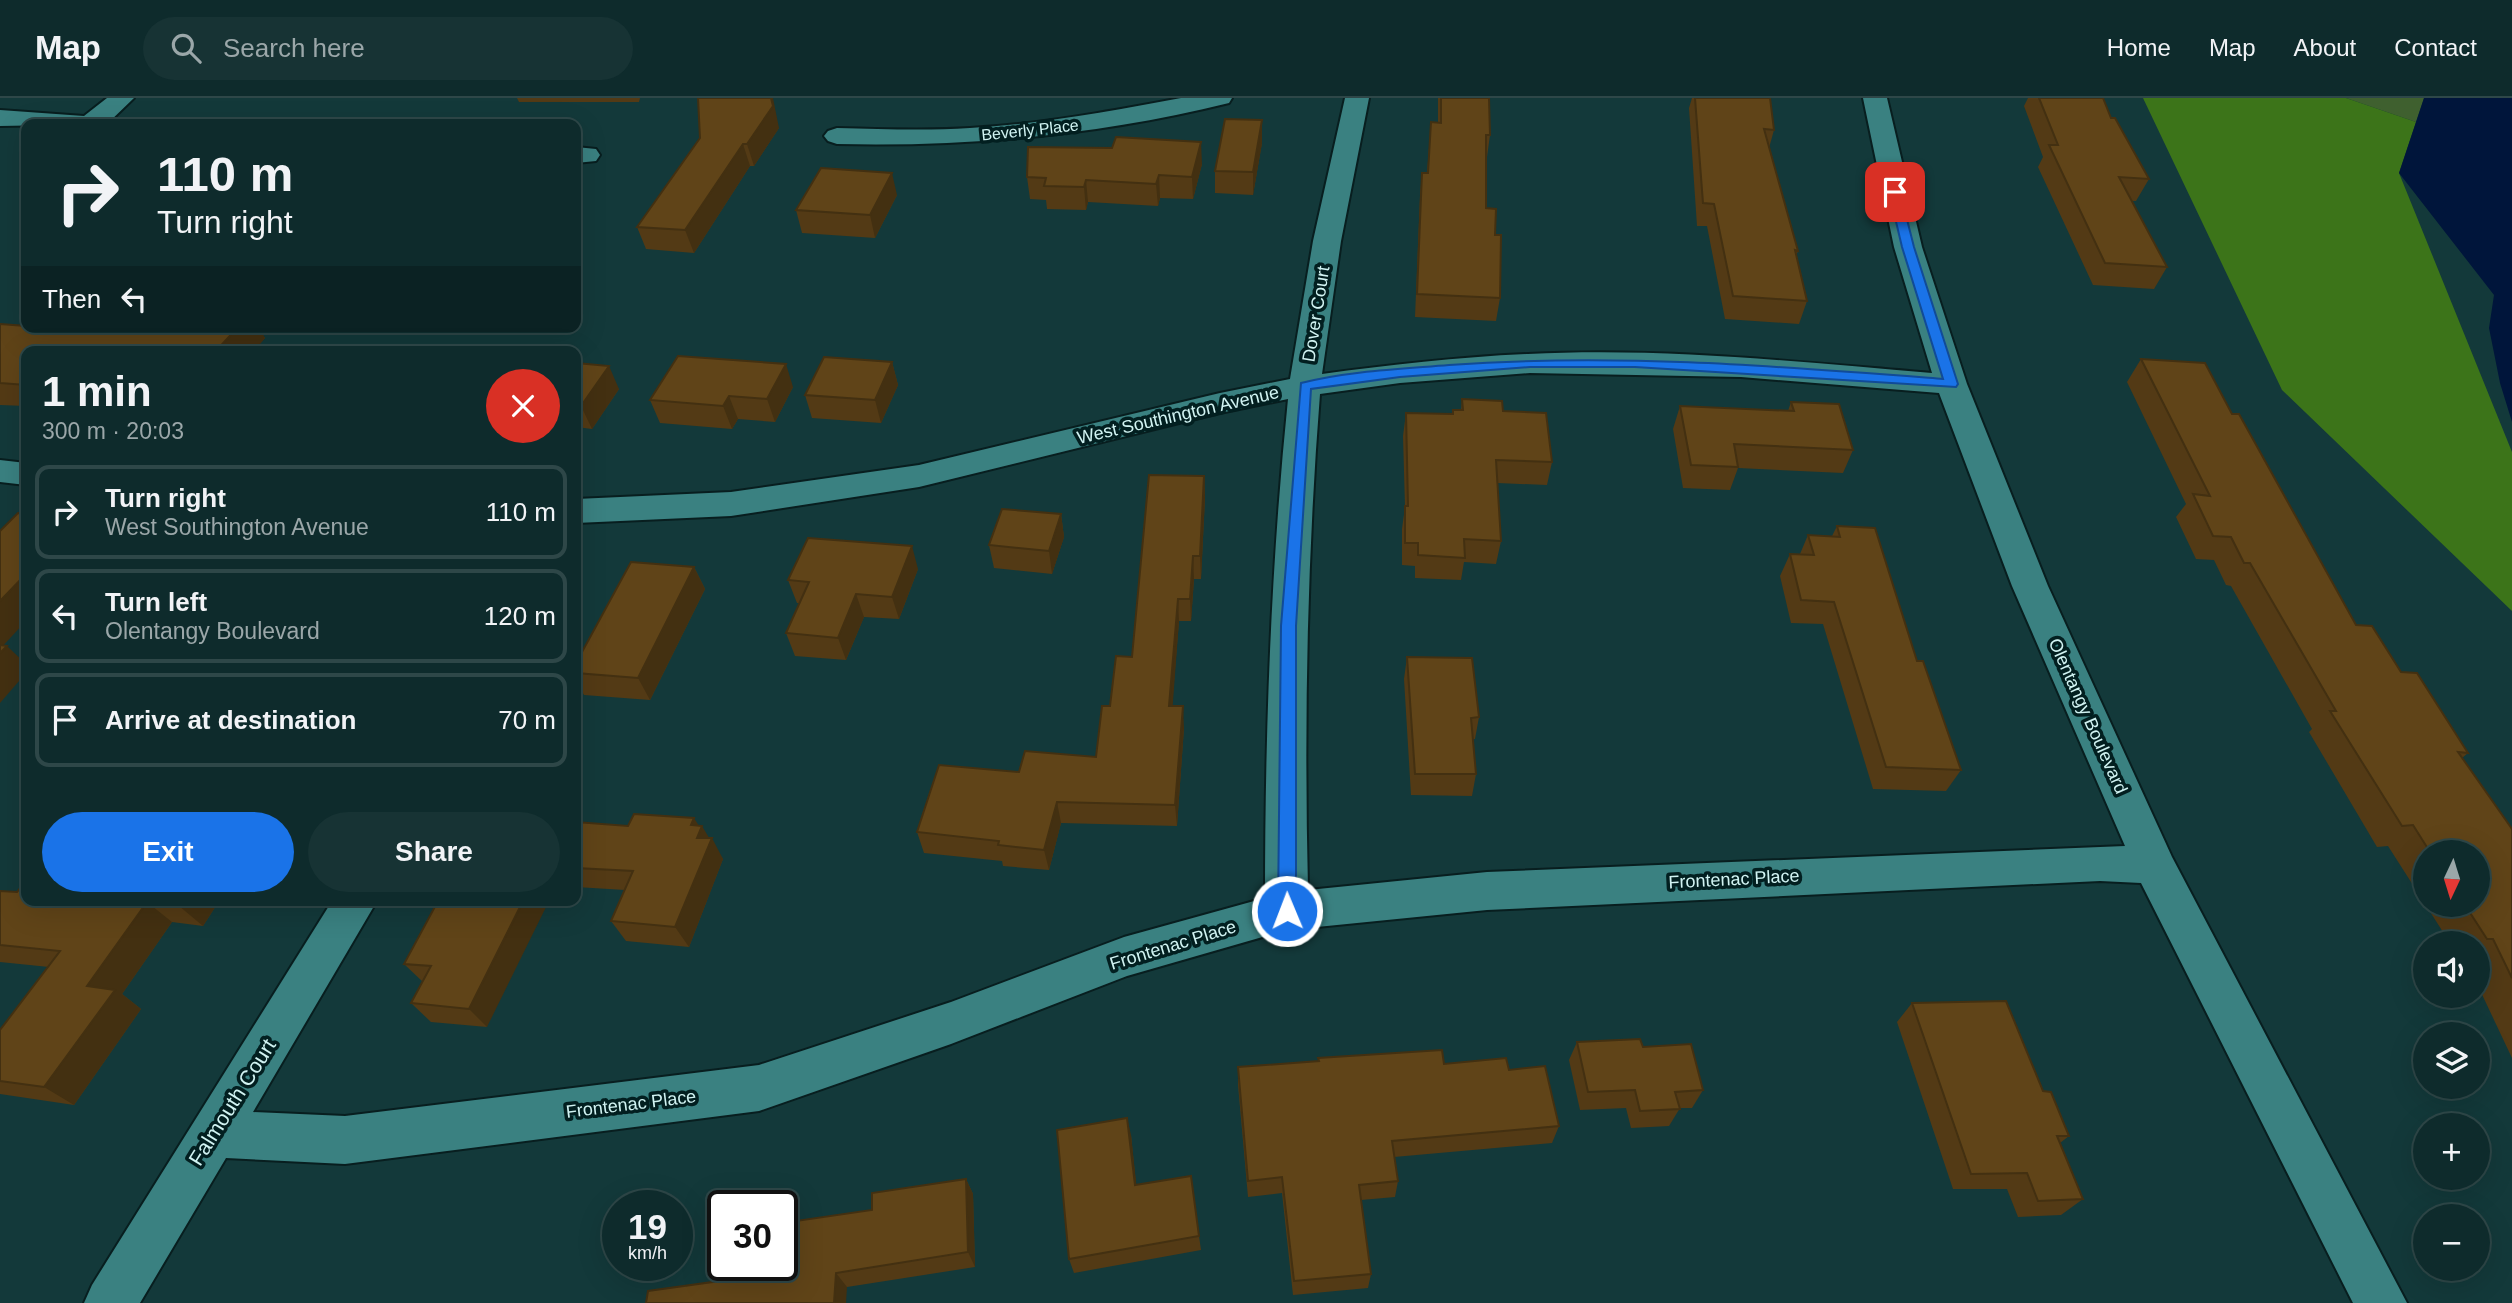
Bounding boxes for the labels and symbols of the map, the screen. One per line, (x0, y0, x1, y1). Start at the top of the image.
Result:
street label: Beverly Place (980, 116, 1080, 144)
pin (1865, 162, 1925, 222)
street label: Dover Court (1299, 265, 1333, 363)
street label: West Southington Avenue (1075, 382, 1281, 448)
street label: Olentangy Boulevard (2045, 635, 2131, 797)
north arrow (2413, 840, 2490, 917)
street label: Frontenac Place (1668, 866, 1800, 892)
position arrow (1250, 874, 1324, 948)
street label: Frontenac Place (1107, 916, 1239, 974)
street label: Falmouth Court (184, 1034, 280, 1169)
street label: Frontenac Place (565, 1086, 697, 1122)
speed limit sign: 30 (707, 1190, 798, 1281)

